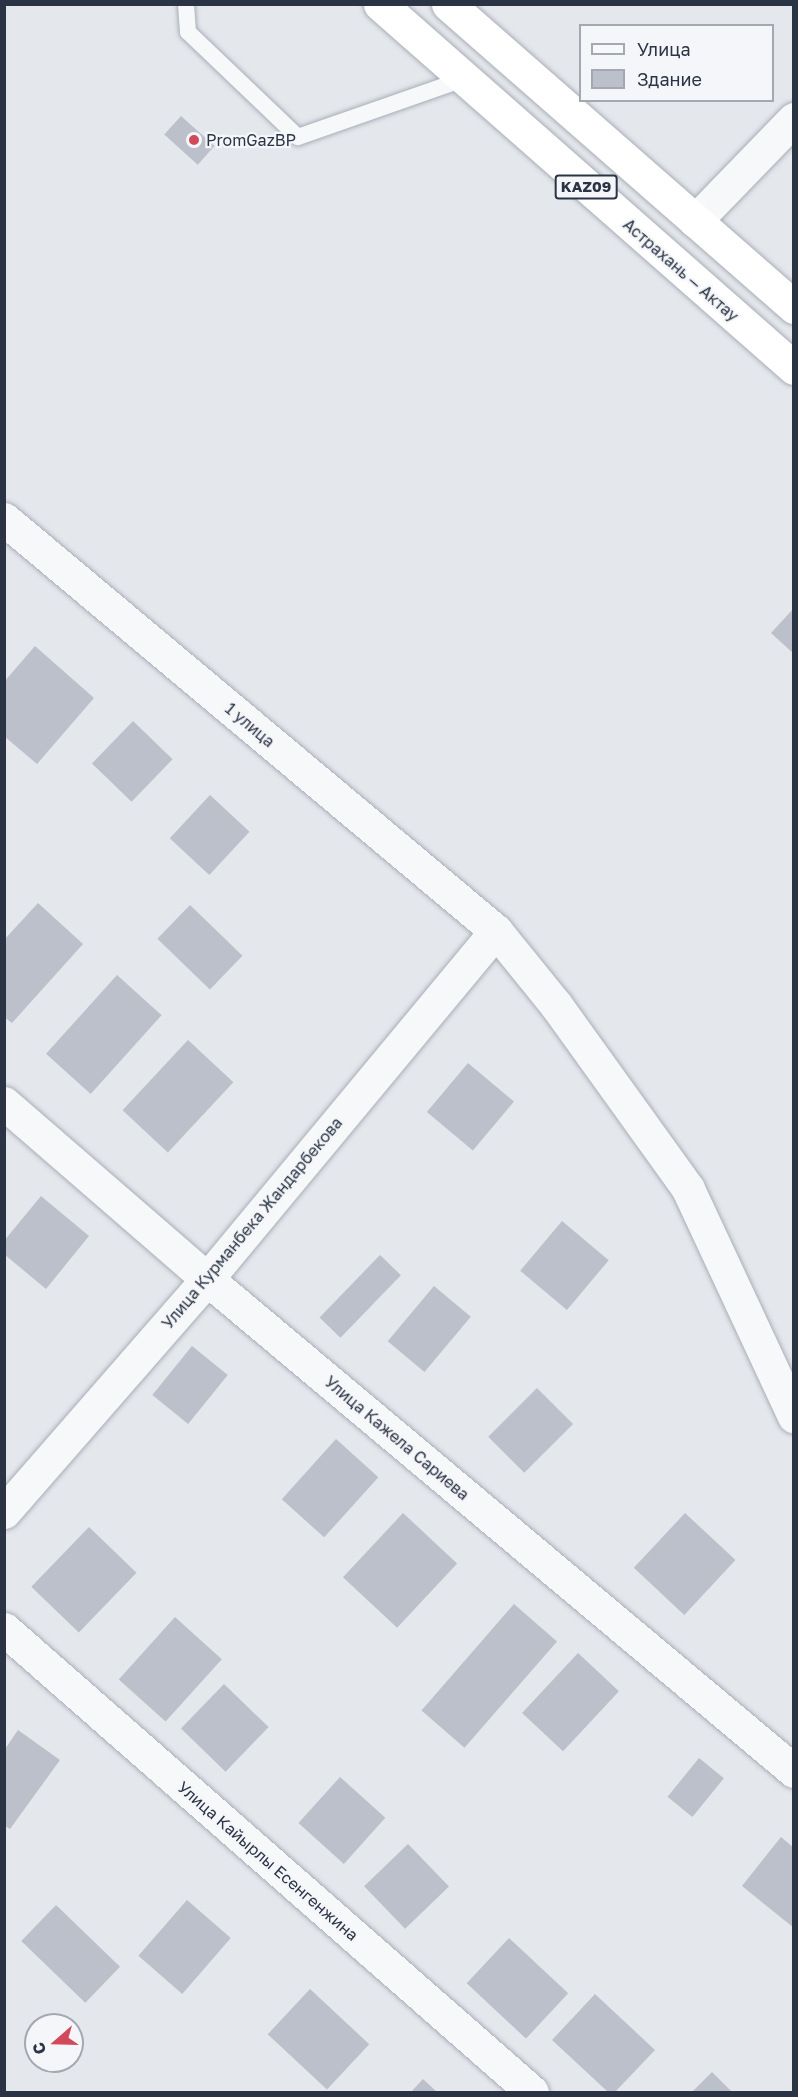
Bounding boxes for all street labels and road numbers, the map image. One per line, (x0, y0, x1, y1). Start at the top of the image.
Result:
road number: KAZ09 (554, 175, 618, 199)
street label: Астрахань — Актау (619, 215, 743, 325)
street label: 1 улица (221, 699, 279, 751)
street label: Улица Курманбека Жандарбекова (158, 1113, 346, 1333)
street label: Улица Кажела Сариева (321, 1372, 473, 1504)
street label: Улица Кайырлы Есенгенжина (174, 1777, 362, 1945)

